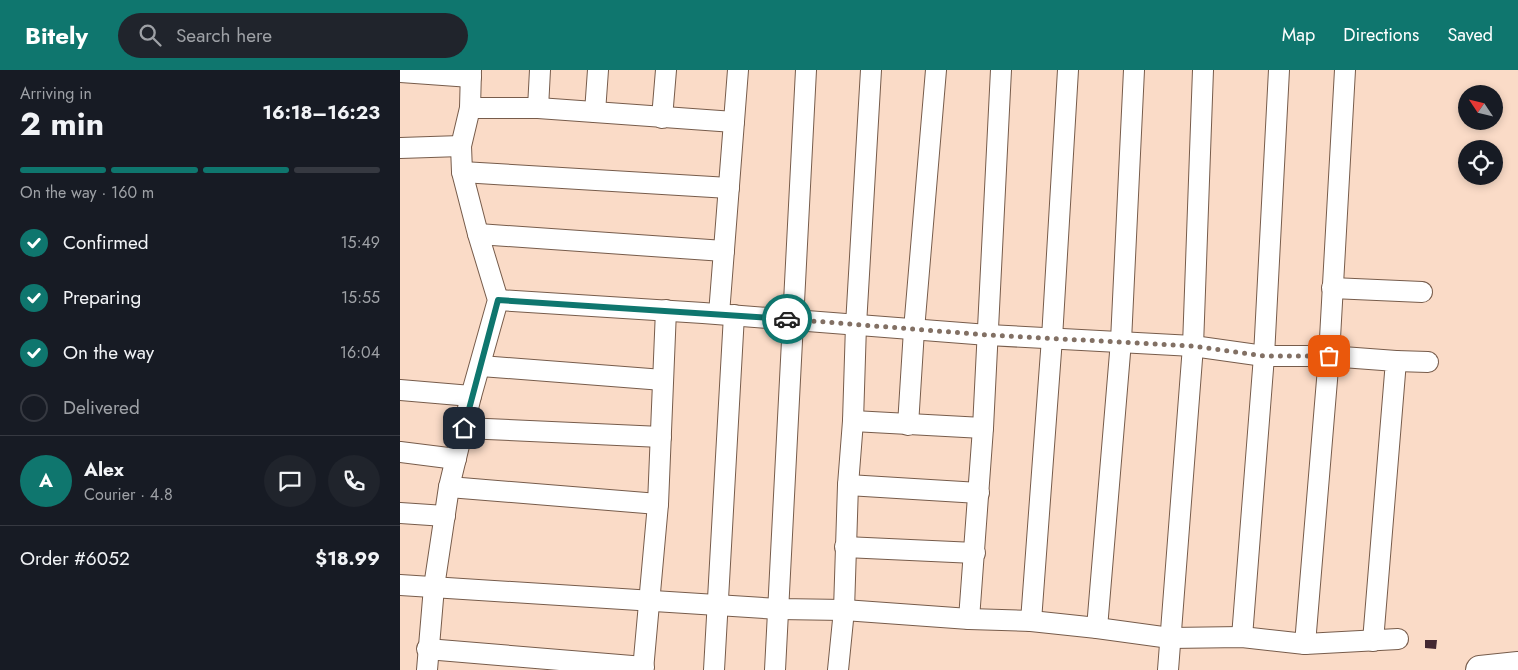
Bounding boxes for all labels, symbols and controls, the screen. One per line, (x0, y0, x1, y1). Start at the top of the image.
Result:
search box (118, 13, 468, 58)
text: Bitely (25, 18, 88, 53)
icon: search (136, 21, 164, 49)
text: Search here (176, 22, 272, 49)
text: Map (1282, 22, 1315, 48)
text: Directions (1343, 22, 1419, 48)
text: Saved (1447, 22, 1493, 48)
text: Arriving in (20, 82, 92, 105)
north arrow (1458, 85, 1502, 130)
map controls (1458, 85, 1503, 185)
text: 16:18–16:23 (262, 99, 380, 126)
text: 2 min (20, 101, 104, 147)
button: locate (1458, 140, 1503, 185)
text: On the way · 160 m (20, 181, 154, 204)
icon: check (20, 229, 48, 257)
text: Confirmed (63, 229, 149, 256)
text: 15:49 (340, 231, 380, 254)
icon: check (20, 284, 48, 312)
text: Preparing (63, 284, 141, 311)
text: 15:55 (341, 286, 380, 309)
courier (762, 294, 812, 344)
icon: car (773, 305, 801, 333)
pin (1308, 335, 1350, 377)
icon: check (20, 339, 48, 367)
text: On the way (63, 339, 154, 366)
text: 16:04 (340, 341, 380, 364)
icon: bag (1315, 342, 1343, 370)
text: Delivered (63, 394, 140, 421)
pin (443, 407, 485, 449)
icon: home (450, 414, 478, 442)
button: chat (264, 455, 316, 507)
button: phone (328, 455, 380, 507)
text: Alex (84, 456, 124, 483)
text: A (39, 467, 53, 494)
text: Courier · 4.8 (84, 483, 173, 506)
text: Order #6052 (20, 545, 130, 572)
text: $18.99 (315, 545, 380, 572)

